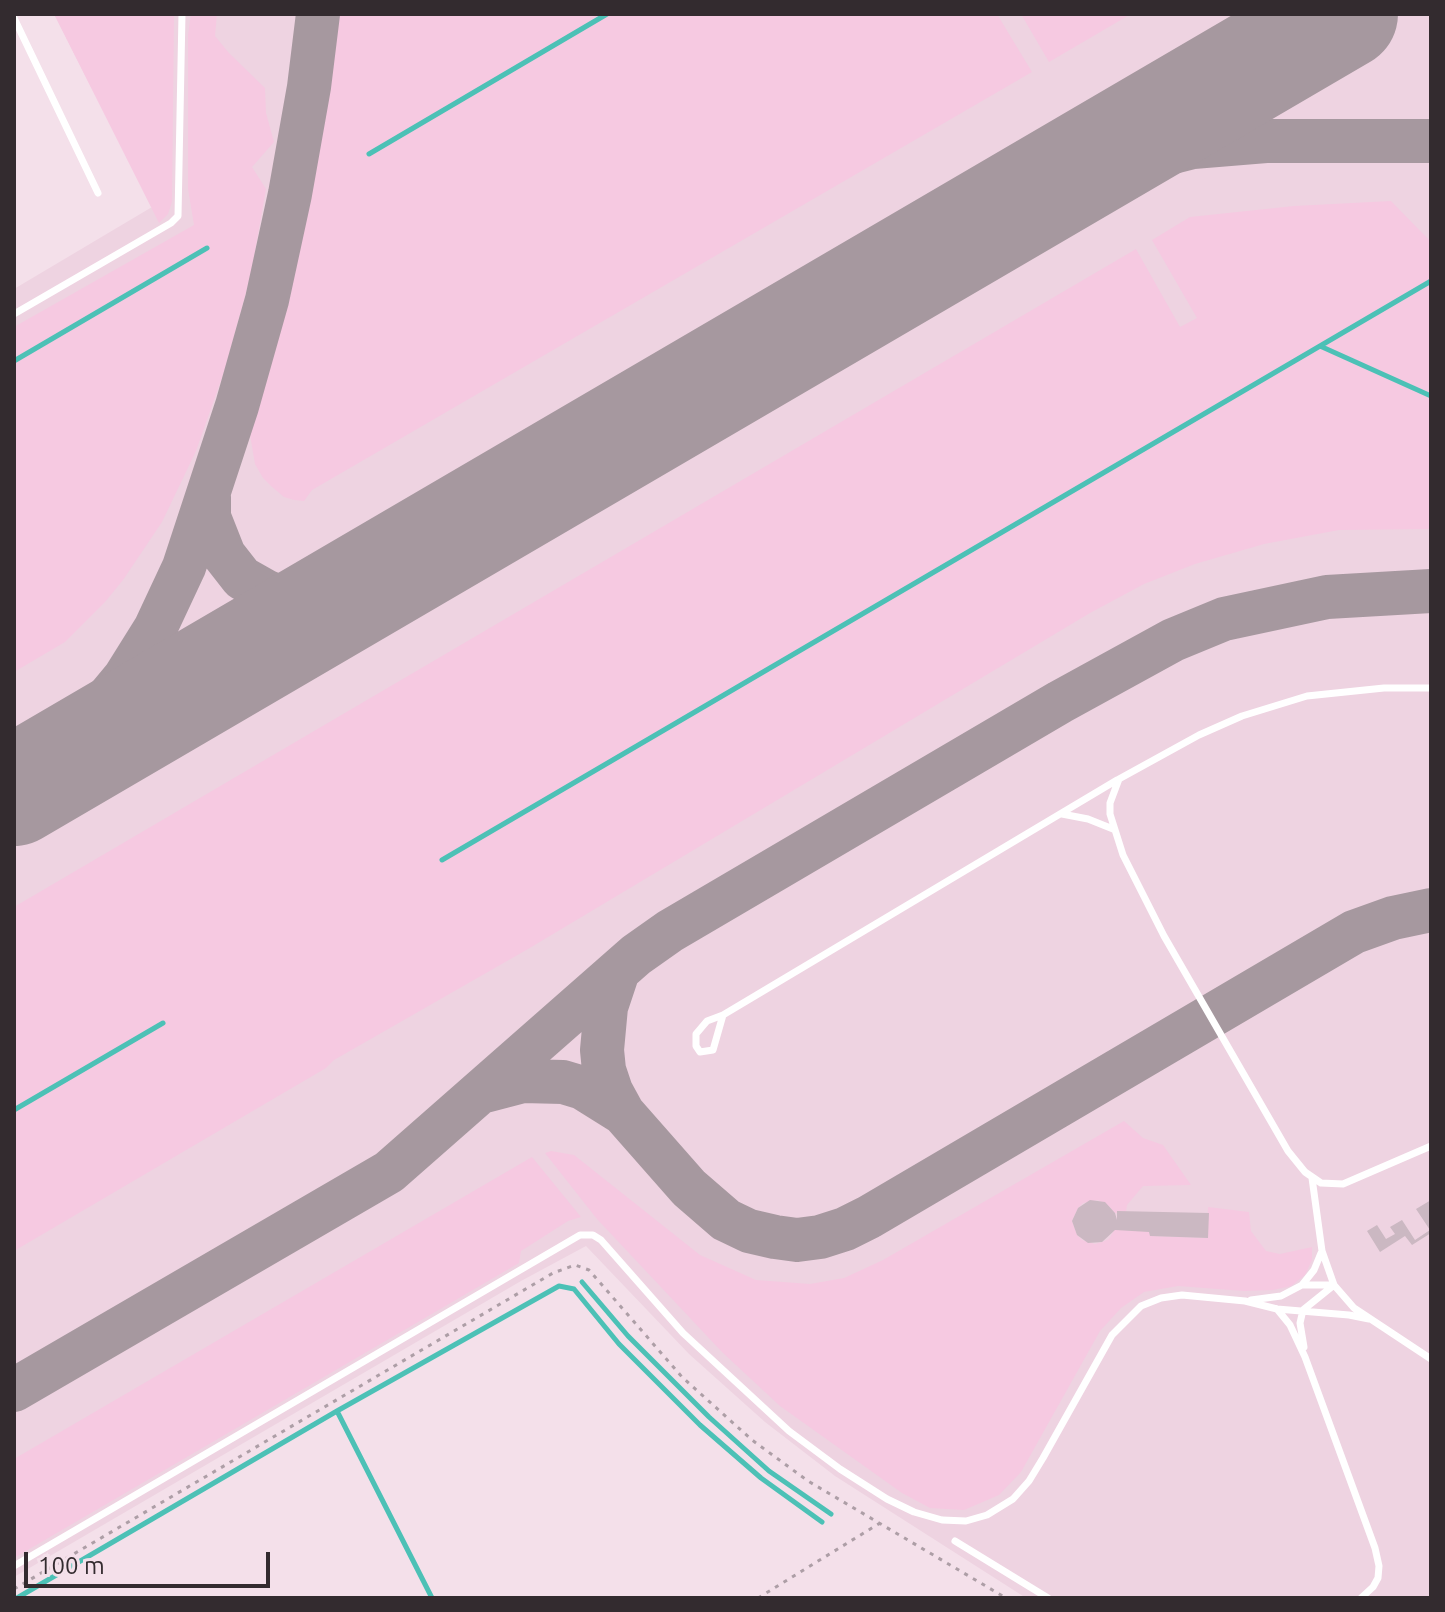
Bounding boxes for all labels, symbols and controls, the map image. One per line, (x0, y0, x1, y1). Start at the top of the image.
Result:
scale bar (28, 1536, 274, 1586)
text: 100 m (38, 1552, 105, 1579)

